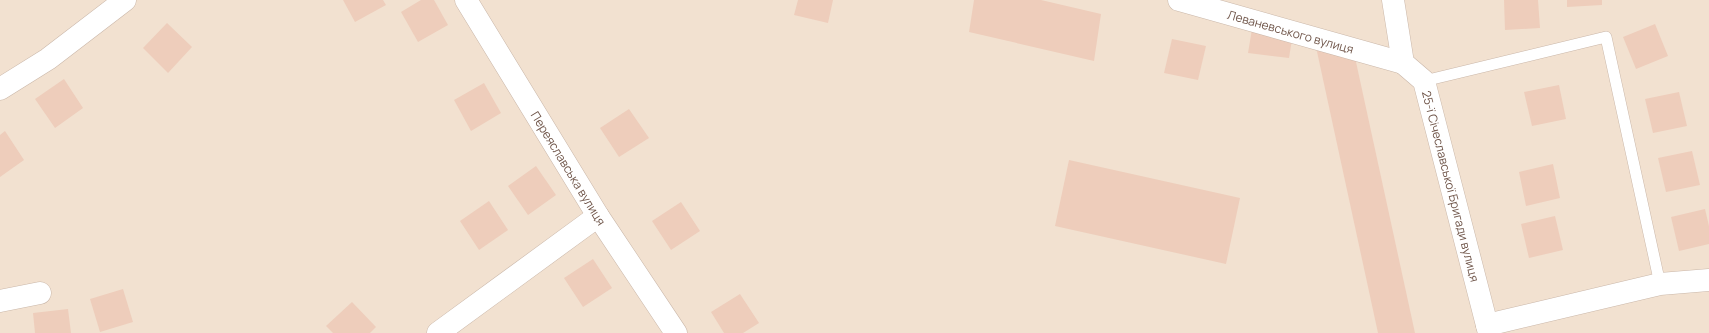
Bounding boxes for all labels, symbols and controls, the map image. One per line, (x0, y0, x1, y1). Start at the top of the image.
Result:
street label: Леваневського вулиця (1226, 6, 1356, 57)
street label: 25-ї Січеславської Бригади вулиця (1418, 89, 1484, 283)
street label: Переяславська вулиця (527, 108, 610, 228)

